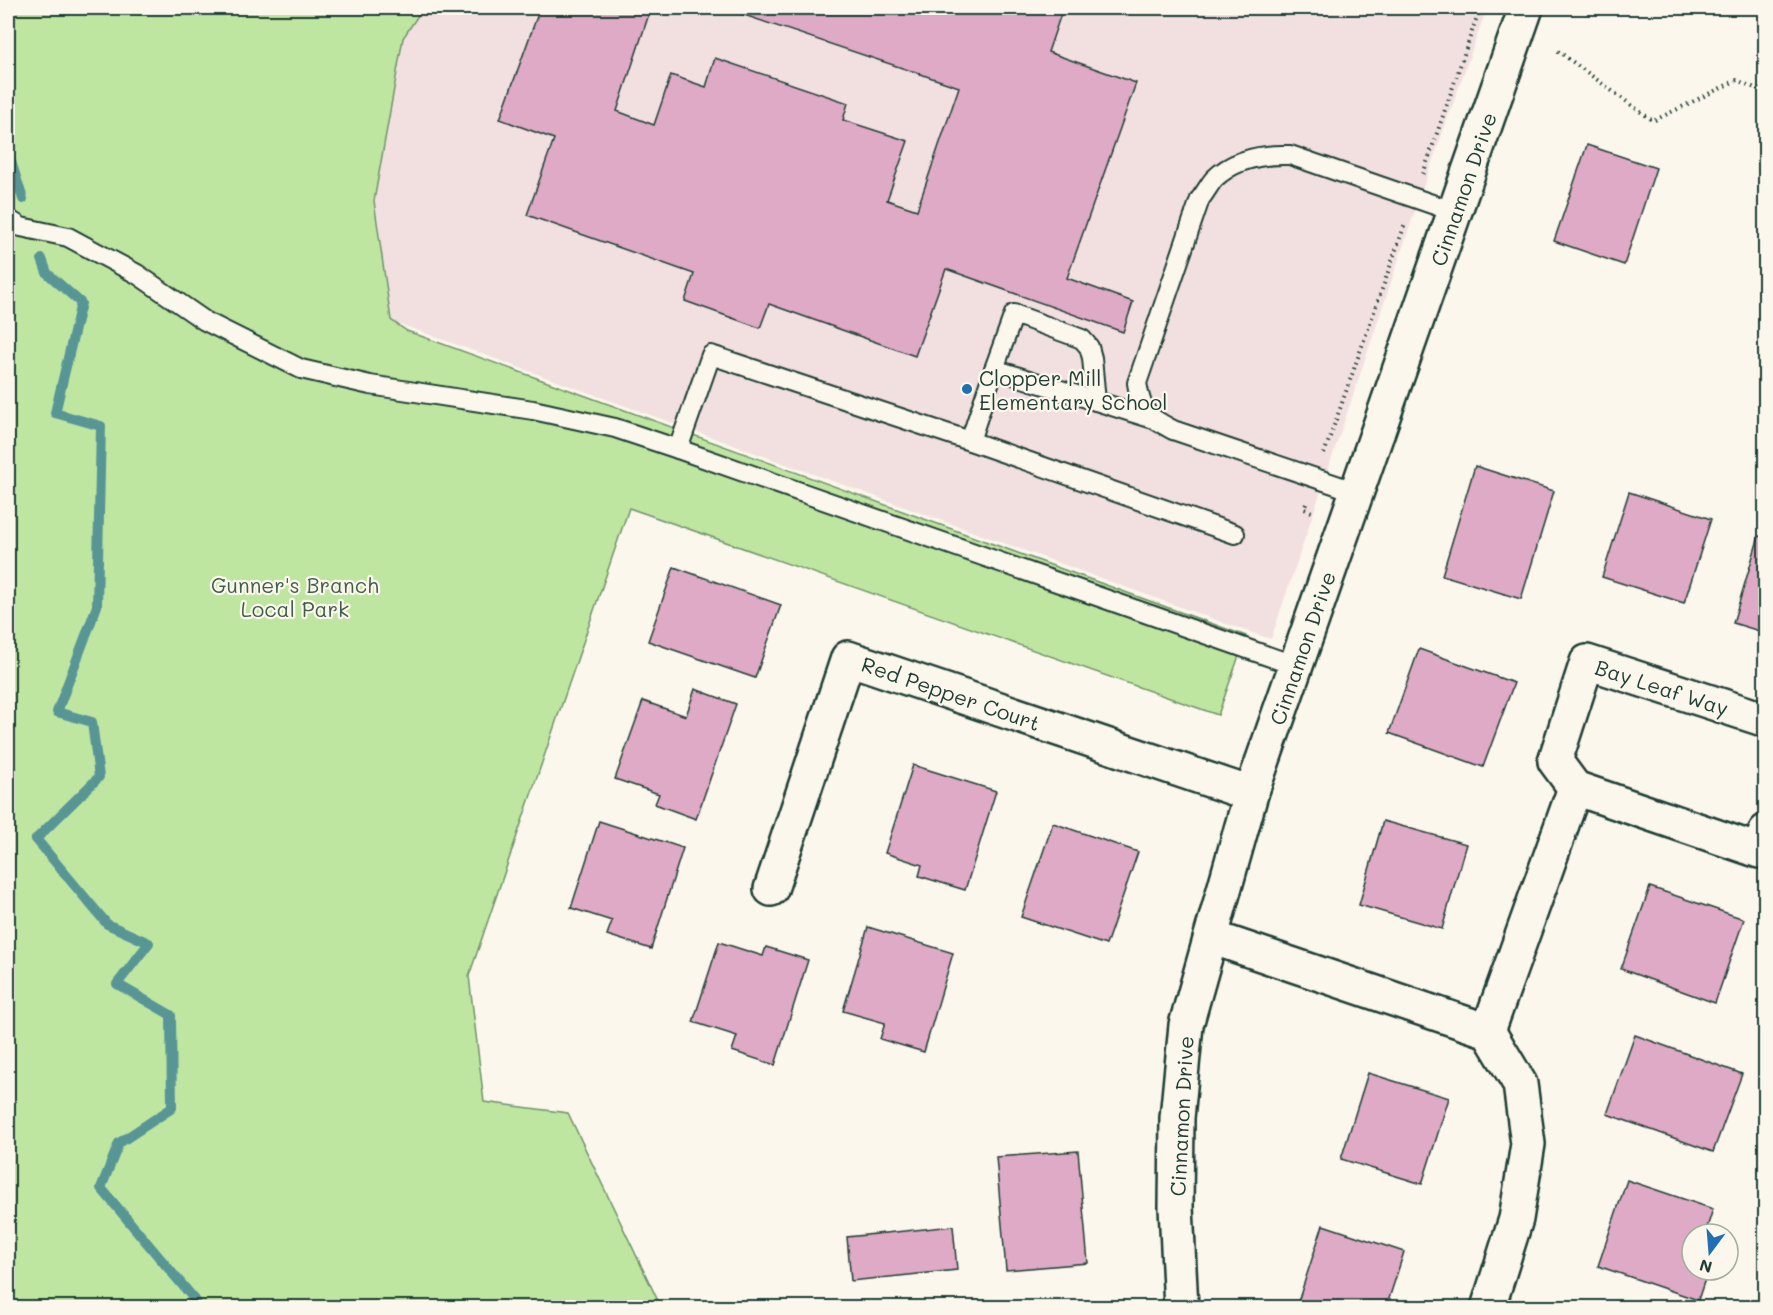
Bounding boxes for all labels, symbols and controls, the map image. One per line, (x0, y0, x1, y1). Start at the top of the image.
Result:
street label: Cinnamon Drive (1424, 109, 1502, 269)
place label: Clopper Mill Elementary School (979, 364, 1167, 415)
marker: Clopper Mill Elementary School (960, 382, 974, 396)
street label: Cinnamon Drive (1263, 568, 1341, 728)
park label: Gunner's Branch Local Park (211, 571, 379, 622)
street label: Red Pepper Court (858, 650, 1044, 736)
street label: Bay Leaf Way (1592, 653, 1732, 721)
street label: Cinnamon Drive (1163, 1035, 1199, 1197)
north arrow (1680, 1222, 1740, 1282)
text: N (1697, 1255, 1714, 1279)

